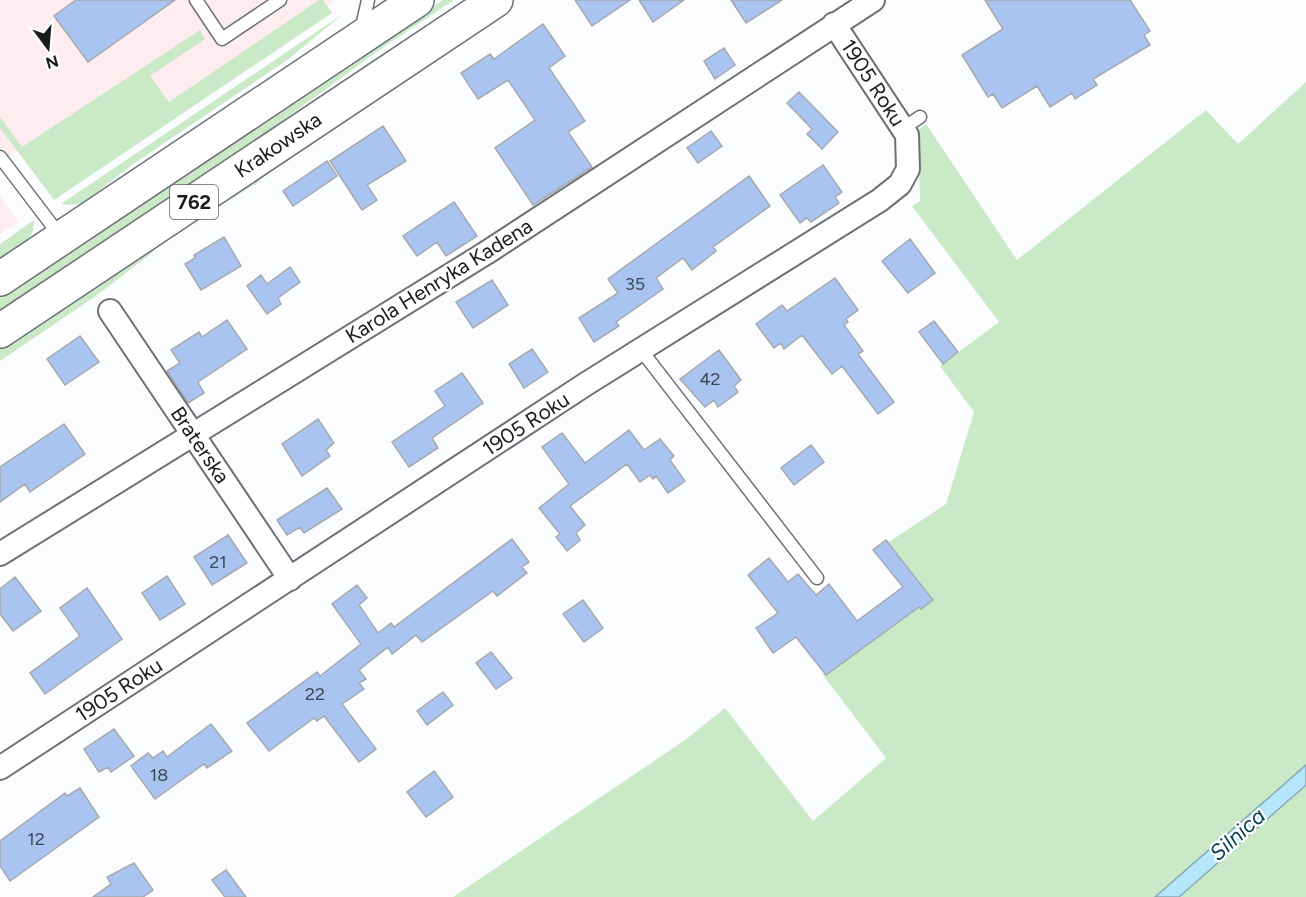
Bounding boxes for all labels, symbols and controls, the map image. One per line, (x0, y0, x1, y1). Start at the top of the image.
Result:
north arrow (18, 18, 78, 78)
street label: 1905 Roku (836, 35, 911, 131)
text: N (43, 51, 61, 73)
street label: Krakowska (230, 106, 326, 183)
road number: 762 (170, 185, 218, 219)
street label: Karola Henryka Kadena (341, 213, 537, 348)
house number: 35 (625, 273, 645, 295)
house number: 42 (699, 368, 721, 390)
street label: 1905 Roku (478, 386, 574, 461)
street label: Braterska (166, 401, 235, 488)
house number: 21 (209, 551, 227, 573)
street label: 1905 Roku (71, 652, 167, 727)
house number: 22 (305, 683, 325, 705)
house number: 18 (150, 764, 168, 786)
water label: Silnica (1204, 802, 1271, 866)
house number: 12 (27, 828, 45, 850)

